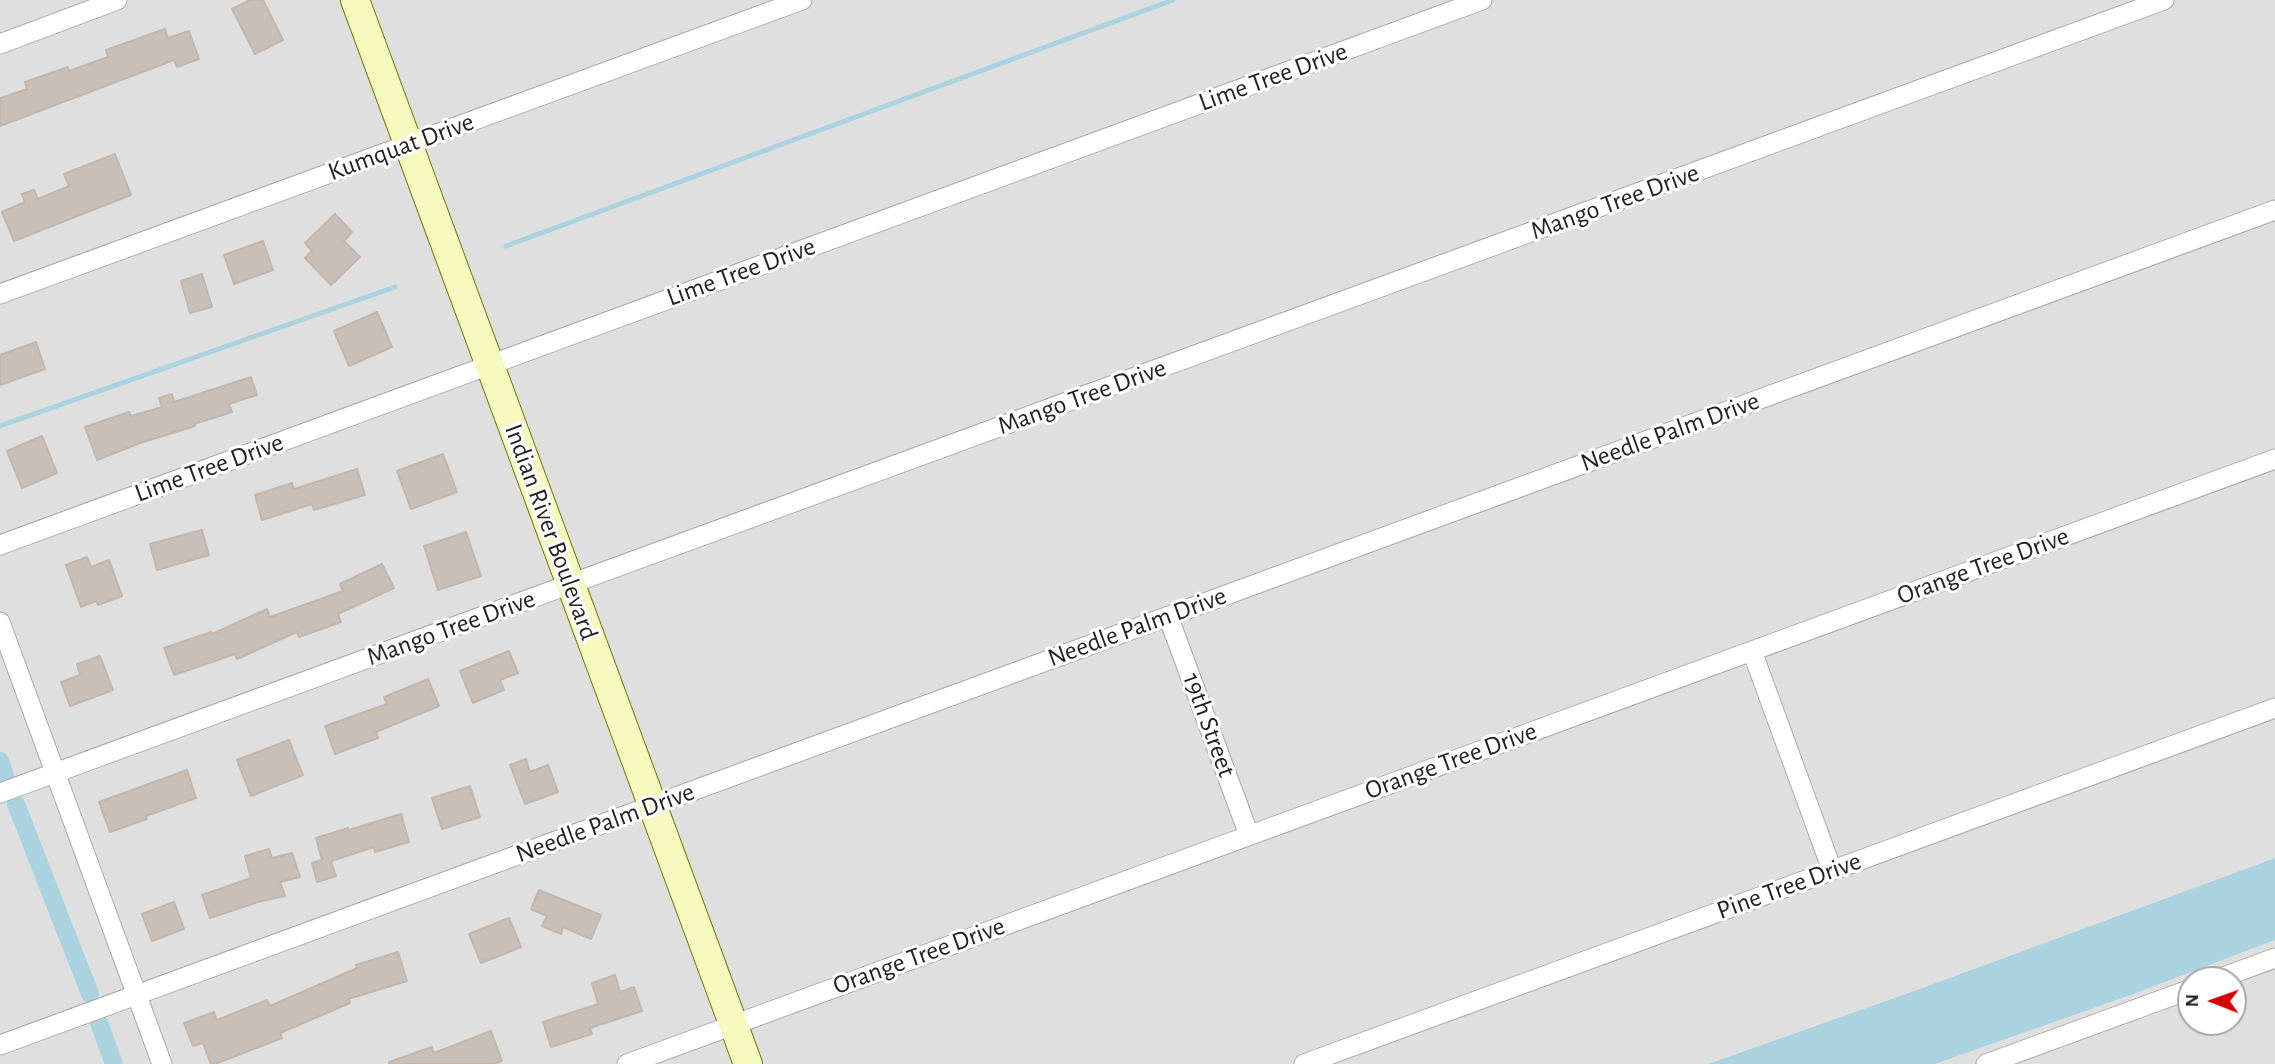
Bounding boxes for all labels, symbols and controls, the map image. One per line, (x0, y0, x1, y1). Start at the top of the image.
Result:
street label: Lime Tree Drive (1194, 36, 1352, 118)
street label: Kumquat Drive (324, 106, 478, 188)
street label: Mango Tree Drive (1527, 157, 1703, 247)
street label: Lime Tree Drive (662, 231, 820, 313)
street label: Mango Tree Drive (994, 352, 1170, 442)
street label: Needle Palm Drive (1576, 385, 1764, 479)
street label: Indian River Boulevard (497, 420, 605, 644)
street label: Lime Tree Drive (130, 427, 288, 509)
street label: Orange Tree Drive (1893, 520, 2073, 612)
street label: Needle Palm Drive (1043, 580, 1231, 674)
street label: Mango Tree Drive (363, 583, 539, 673)
street label: 19th Street (1176, 669, 1242, 781)
street label: Orange Tree Drive (1361, 715, 1541, 807)
street label: Needle Palm Drive (511, 776, 699, 870)
street label: Pine Tree Drive (1713, 845, 1865, 927)
street label: Orange Tree Drive (829, 910, 1009, 1002)
north arrow (2177, 966, 2247, 1036)
text: N (2183, 994, 2202, 1007)

